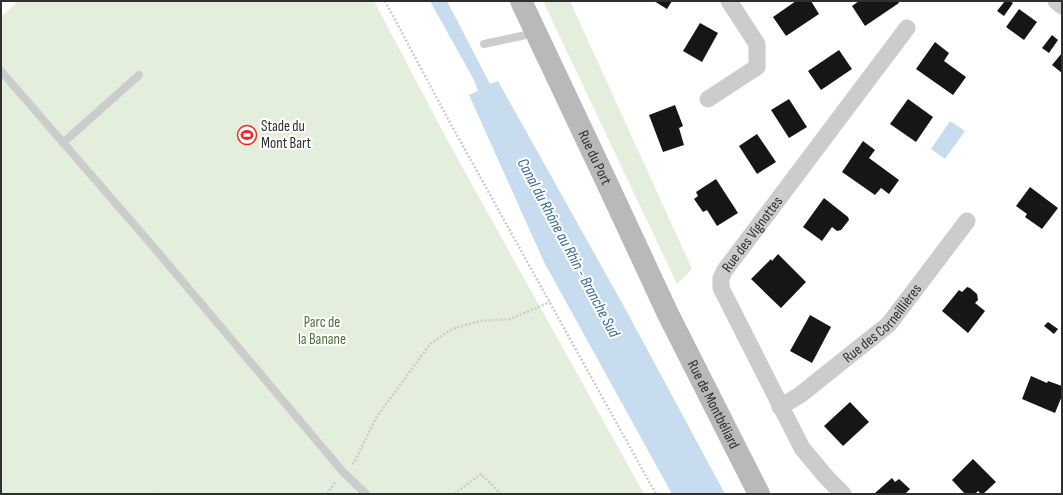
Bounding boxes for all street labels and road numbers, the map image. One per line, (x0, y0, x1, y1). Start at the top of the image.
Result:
street label: Rue du Port (574, 127, 616, 188)
street label: Rue des Vignottes (717, 192, 787, 276)
street label: Rue des Corneillières (839, 280, 926, 367)
street label: Rue de Montbéliard (683, 357, 744, 452)

